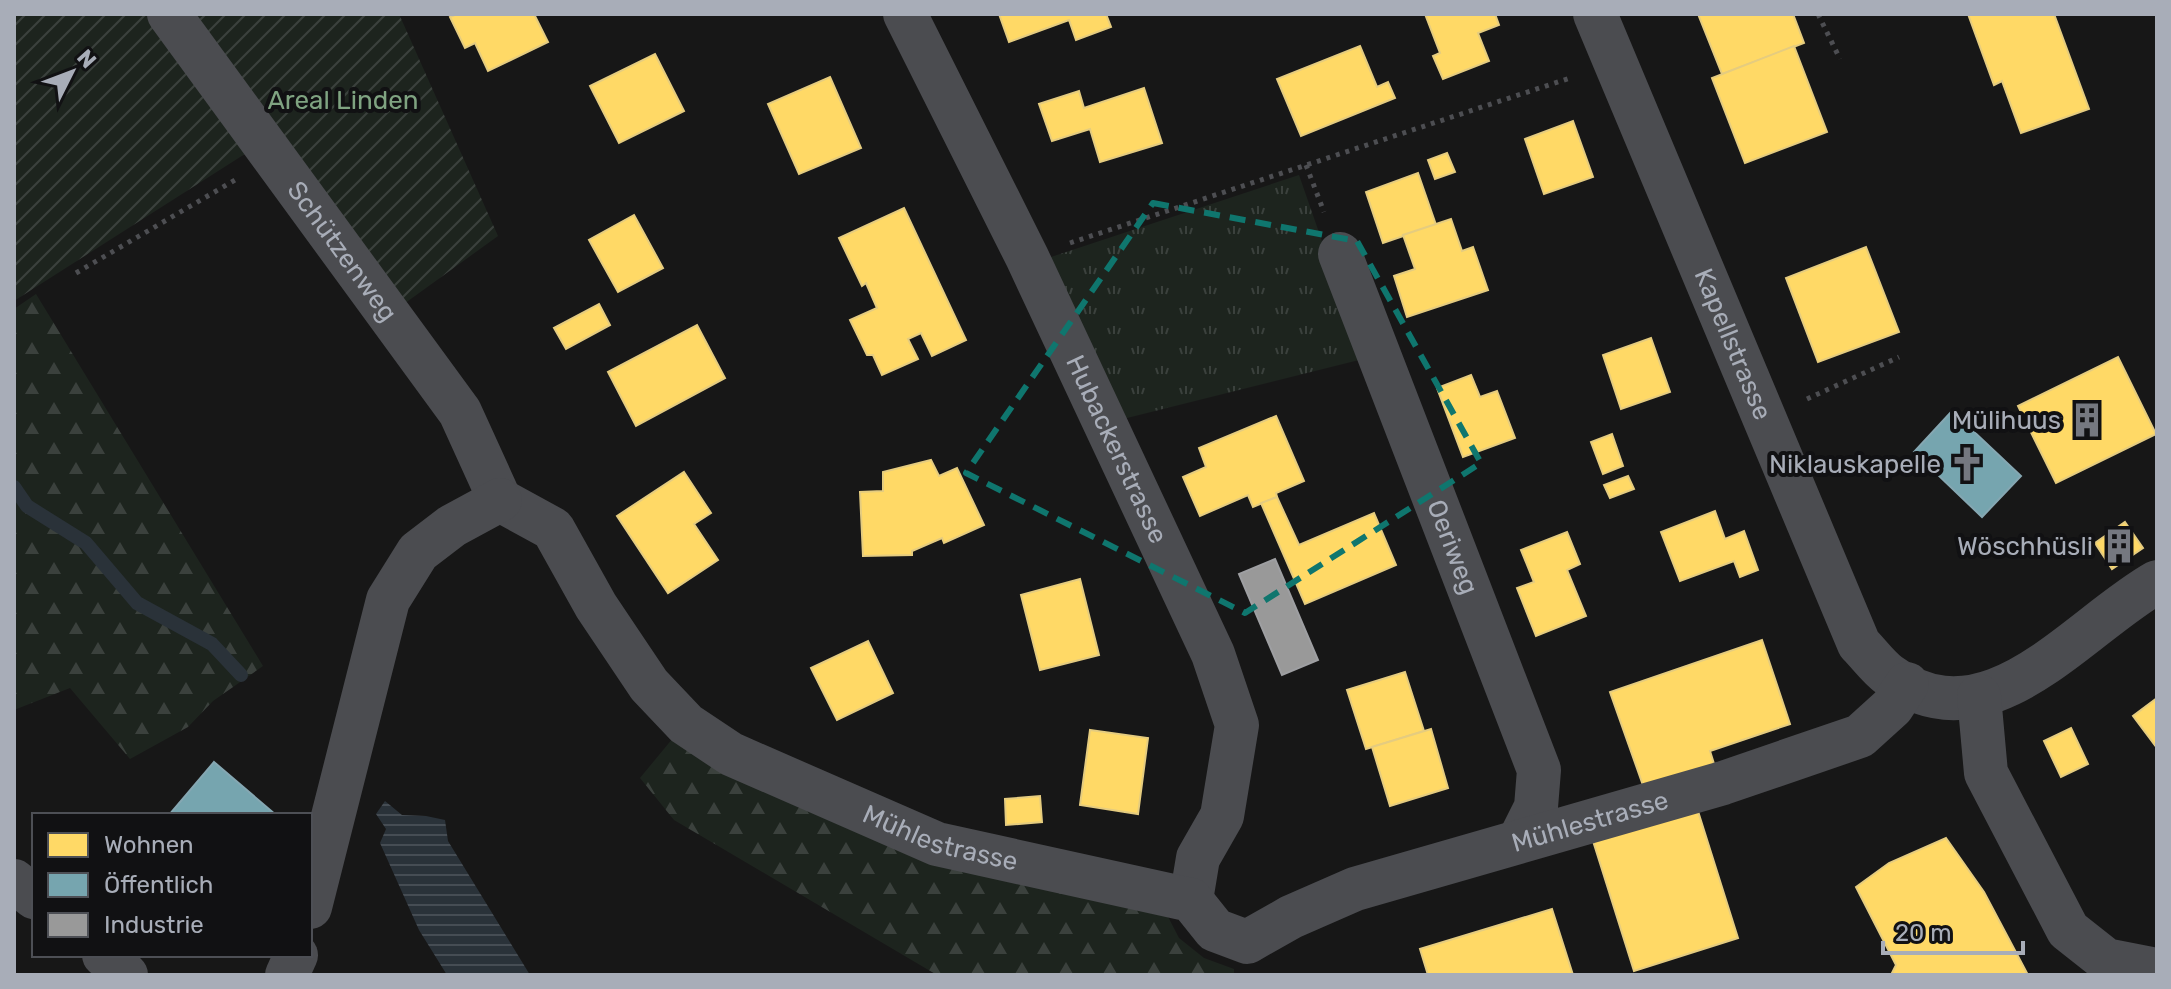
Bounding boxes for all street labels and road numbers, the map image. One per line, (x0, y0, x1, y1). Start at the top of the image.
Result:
street label: Schützenweg (281, 175, 404, 328)
street label: Kapellstrasse (1687, 264, 1778, 425)
street label: Hubackerstrasse (1059, 350, 1174, 548)
street label: Oeriweg (1420, 495, 1485, 599)
street label: Mühlestrasse (1508, 785, 1672, 859)
street label: Mühlestrasse (858, 799, 1021, 877)

